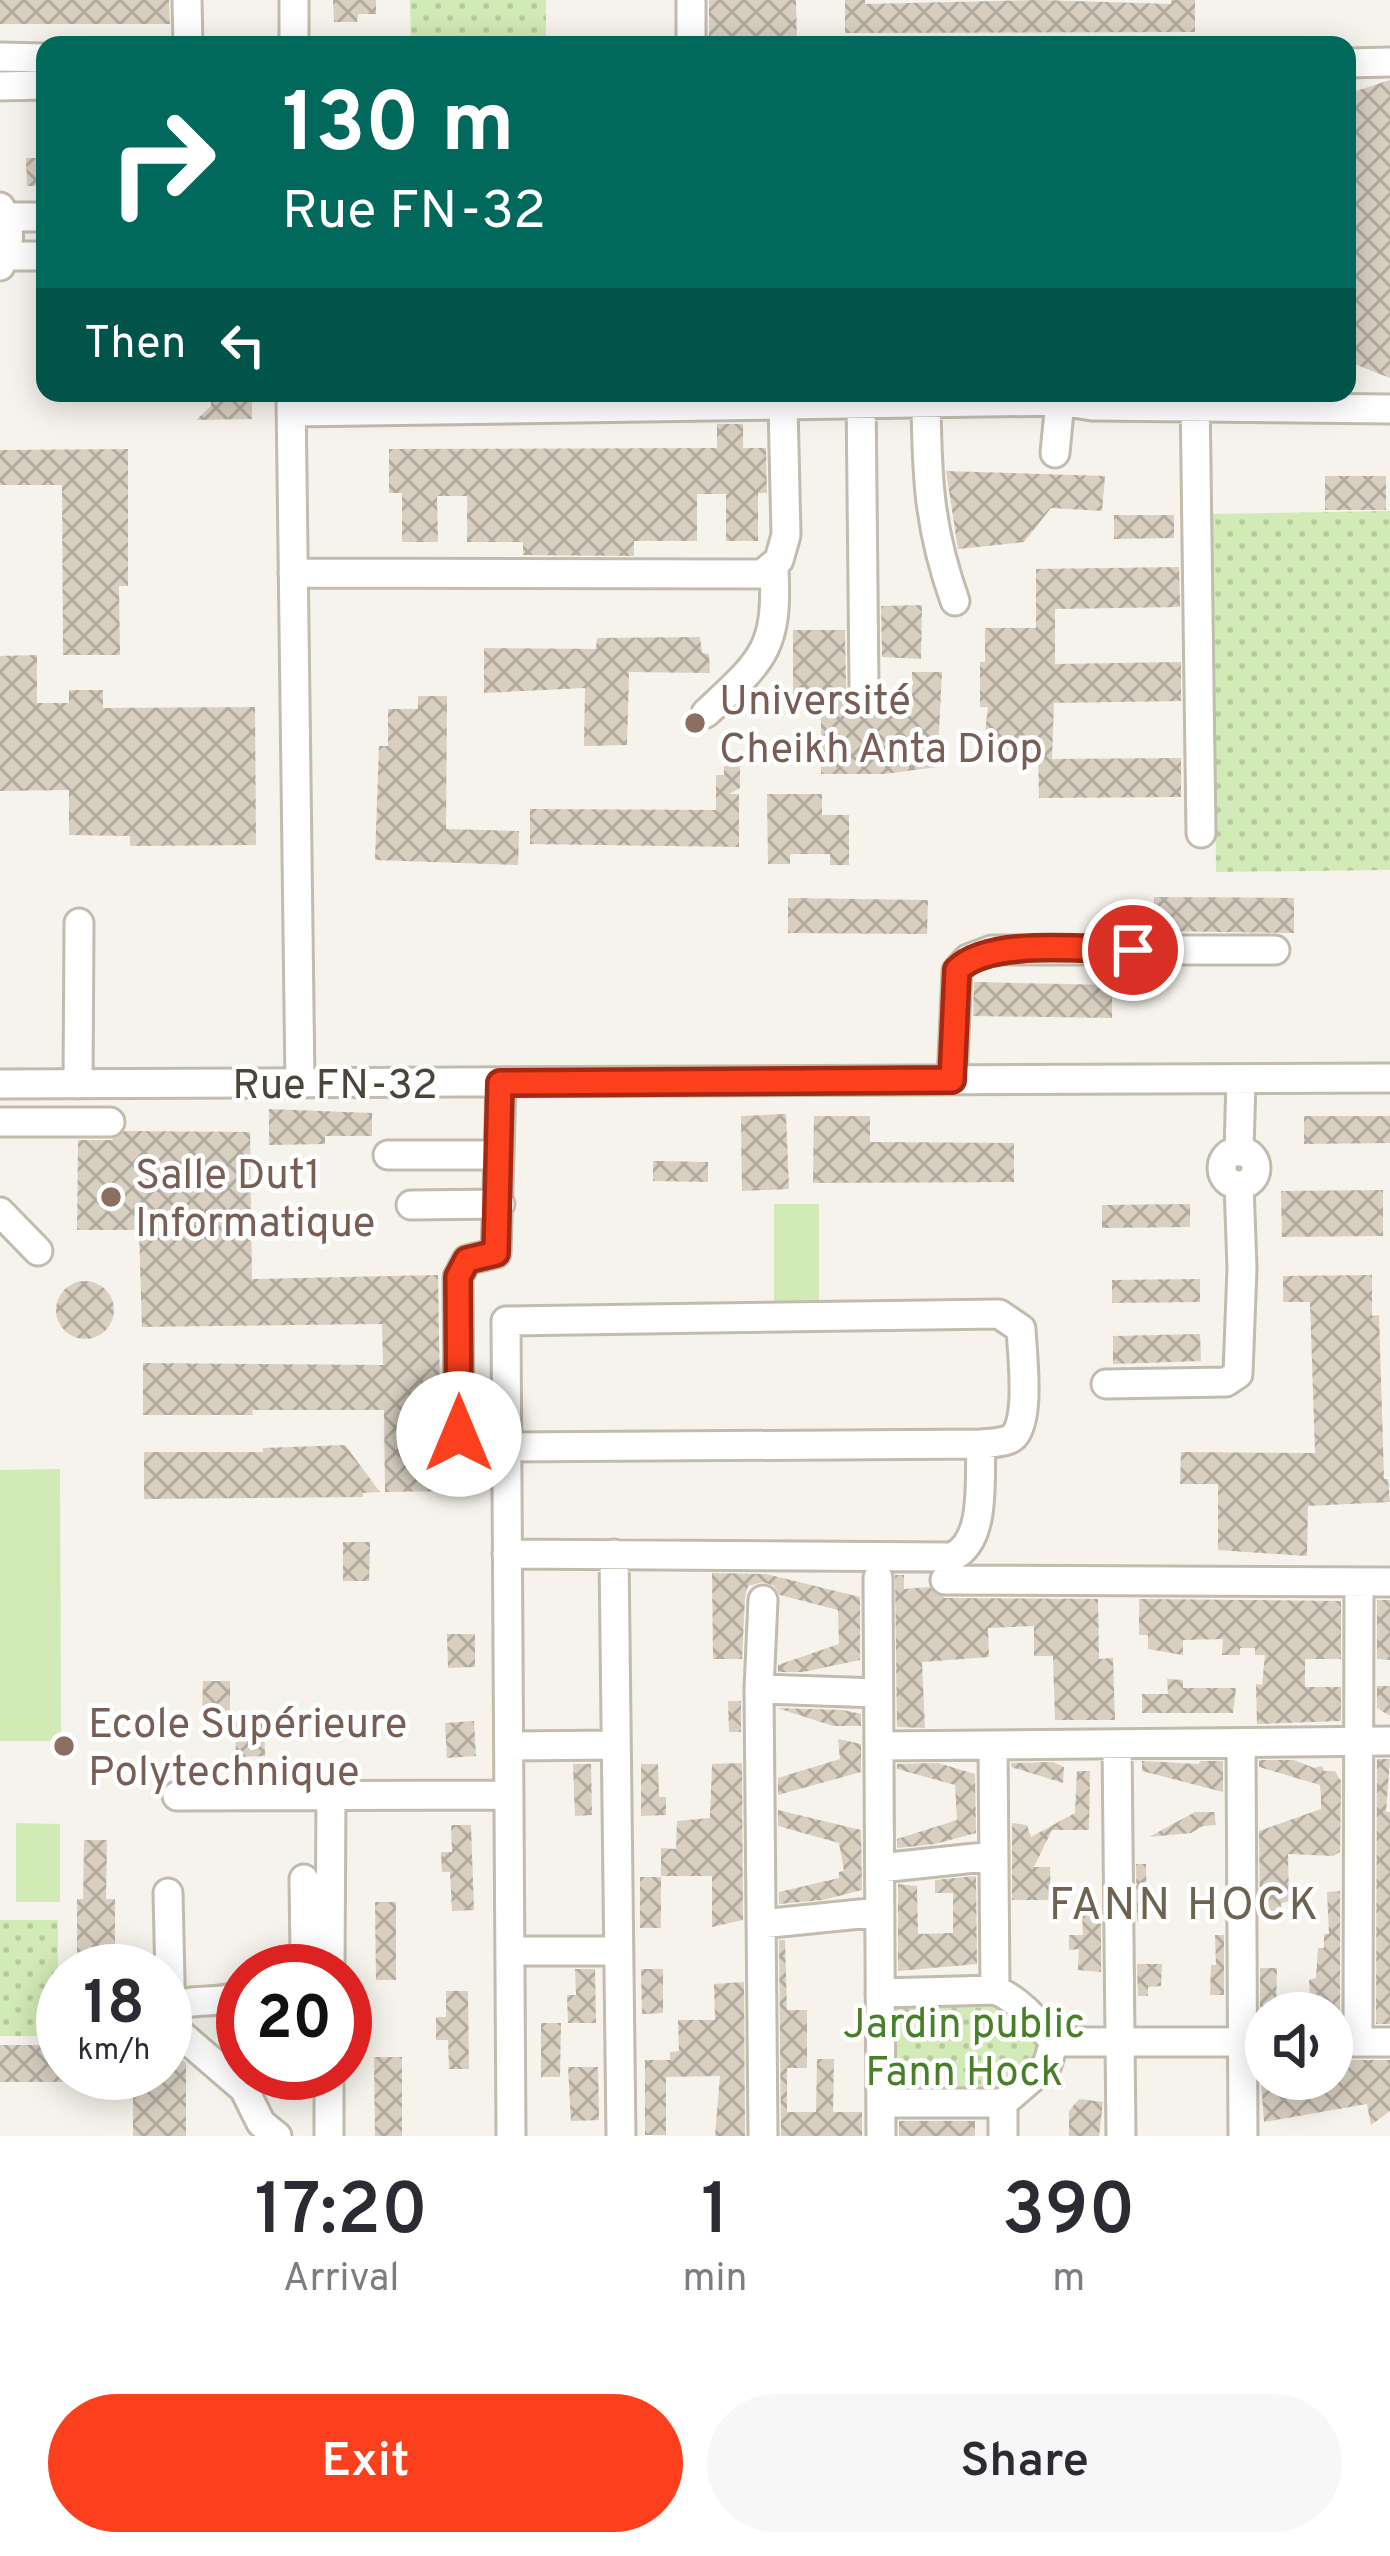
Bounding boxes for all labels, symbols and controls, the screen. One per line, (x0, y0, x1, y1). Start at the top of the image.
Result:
text: 130 m (282, 75, 514, 181)
icon: right (84, 84, 240, 240)
text: Rue FN-32 (282, 179, 546, 248)
icon: left (210, 312, 276, 378)
text: Then (84, 317, 186, 374)
place label: Université Cheikh Anta Diop (719, 677, 1043, 778)
marker: Université Cheikh Anta Diop (682, 710, 708, 736)
pin (1082, 899, 1184, 1001)
icon: arrive (1100, 917, 1166, 983)
street label: Rue FN-32 (232, 1061, 438, 1114)
place label: Salle Dut1 Informatique (135, 1151, 375, 1252)
marker: Salle Dut1 Informatique (98, 1184, 124, 1210)
position arrow (396, 1371, 522, 1497)
place label: Ecole Supérieure Polytechnique (88, 1700, 407, 1801)
marker: Ecole Supérieure Polytechnique (51, 1733, 77, 1759)
district label: FANN HOCK (1049, 1879, 1321, 1936)
speed limit sign: 20 (216, 1944, 372, 2100)
text: 18 (83, 1969, 145, 2045)
map controls (1245, 1992, 1353, 2100)
button: sound (1245, 1992, 1353, 2100)
park label: Jardin public Fann Hock (843, 2000, 1085, 2101)
text: km/h (78, 2033, 150, 2070)
text: 17:20 (255, 2168, 428, 2260)
text: 1 (701, 2168, 729, 2260)
text: 390 (1002, 2168, 1135, 2260)
text: Arrival (283, 2256, 399, 2305)
text: min (683, 2256, 747, 2305)
text: m (1052, 2256, 1085, 2305)
button: Exit (48, 2394, 683, 2532)
button: Share (707, 2394, 1342, 2532)

